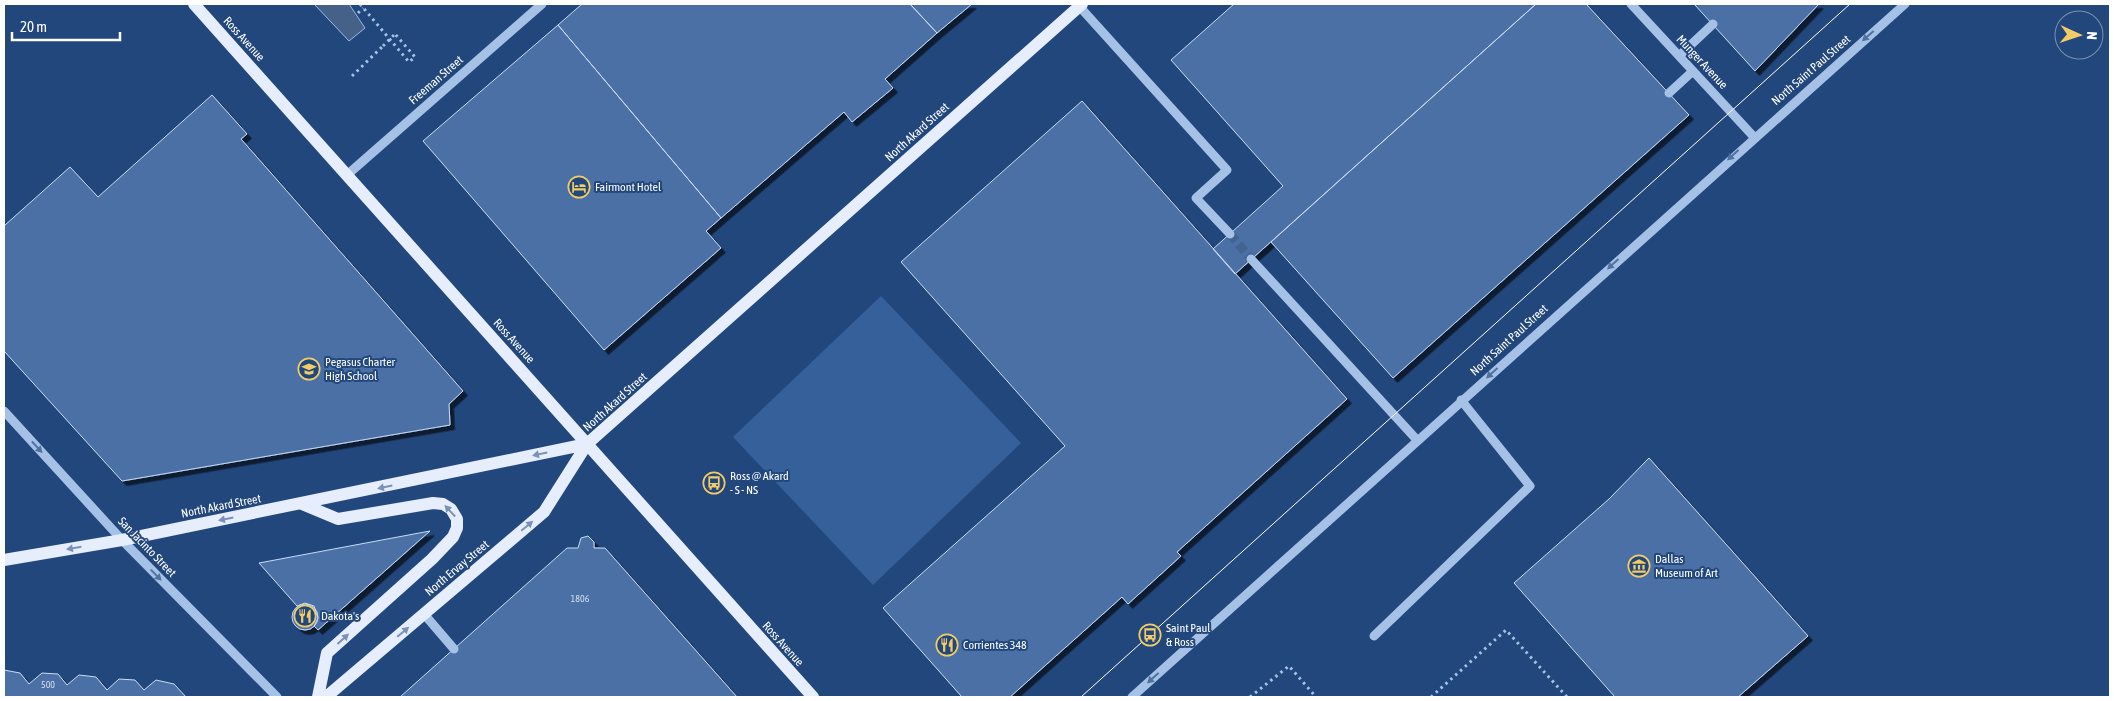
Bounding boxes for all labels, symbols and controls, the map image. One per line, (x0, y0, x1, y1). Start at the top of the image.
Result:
scale bar (12, 10, 120, 42)
north arrow (2054, 10, 2104, 60)
street label: Ross Avenue (220, 14, 268, 64)
text: 20 m (20, 18, 47, 35)
one-way arrow (1863, 30, 1875, 42)
text: N (2084, 31, 2100, 40)
street label: Munger Avenue (1674, 32, 1730, 92)
street label: North Saint Paul Street (1769, 32, 1854, 108)
street label: Freeman Street (406, 52, 466, 107)
street label: North Akard Street (882, 99, 952, 164)
one-way arrow (1727, 150, 1740, 161)
hotel icon: Fairmont Hotel (567, 175, 591, 199)
place label: Fairmont Hotel (595, 180, 662, 194)
one-way arrow (1607, 258, 1619, 270)
street label: North Saint Paul Street (1467, 301, 1551, 379)
street label: Ross Avenue (490, 316, 538, 366)
place label: Pegasus Charter High School (325, 355, 396, 383)
school or university icon: Pegasus Charter High School (297, 357, 321, 381)
one-way arrow (1486, 367, 1498, 379)
street label: North Akard Street (580, 369, 650, 434)
one-way arrow (31, 440, 43, 452)
one-way arrow (531, 451, 547, 459)
place label: Ross @ Akard - S - NS (730, 469, 789, 497)
bus stop icon: Ross @ Akard - S - NS (702, 471, 726, 495)
one-way arrow (376, 483, 392, 491)
street label: North Akard Street (180, 491, 263, 521)
one-way arrow (444, 505, 456, 517)
street label: San Jacinto Street (115, 514, 179, 580)
one-way arrow (218, 515, 233, 523)
one-way arrow (521, 521, 534, 532)
street label: North Ervay Street (422, 537, 492, 599)
one-way arrow (65, 544, 81, 552)
place label: Dallas Museum of Art (1655, 552, 1718, 580)
museum icon: Dallas Museum of Art (1627, 554, 1651, 578)
one-way arrow (150, 568, 162, 580)
house number: 1806 (571, 593, 590, 604)
restaurant icon: Dakota's (293, 604, 317, 628)
place label: Dakota's (321, 609, 359, 623)
street label: Ross Avenue (759, 619, 807, 669)
place label: Saint Paul & Ross (1166, 621, 1211, 649)
bus stop icon: Saint Paul & Ross (1138, 623, 1162, 647)
one-way arrow (397, 626, 410, 637)
one-way arrow (337, 633, 349, 645)
restaurant icon: Corrientes 348 (935, 633, 959, 657)
place label: Corrientes 348 (963, 638, 1027, 652)
one-way arrow (1148, 672, 1160, 684)
house number: 500 (41, 679, 55, 690)

